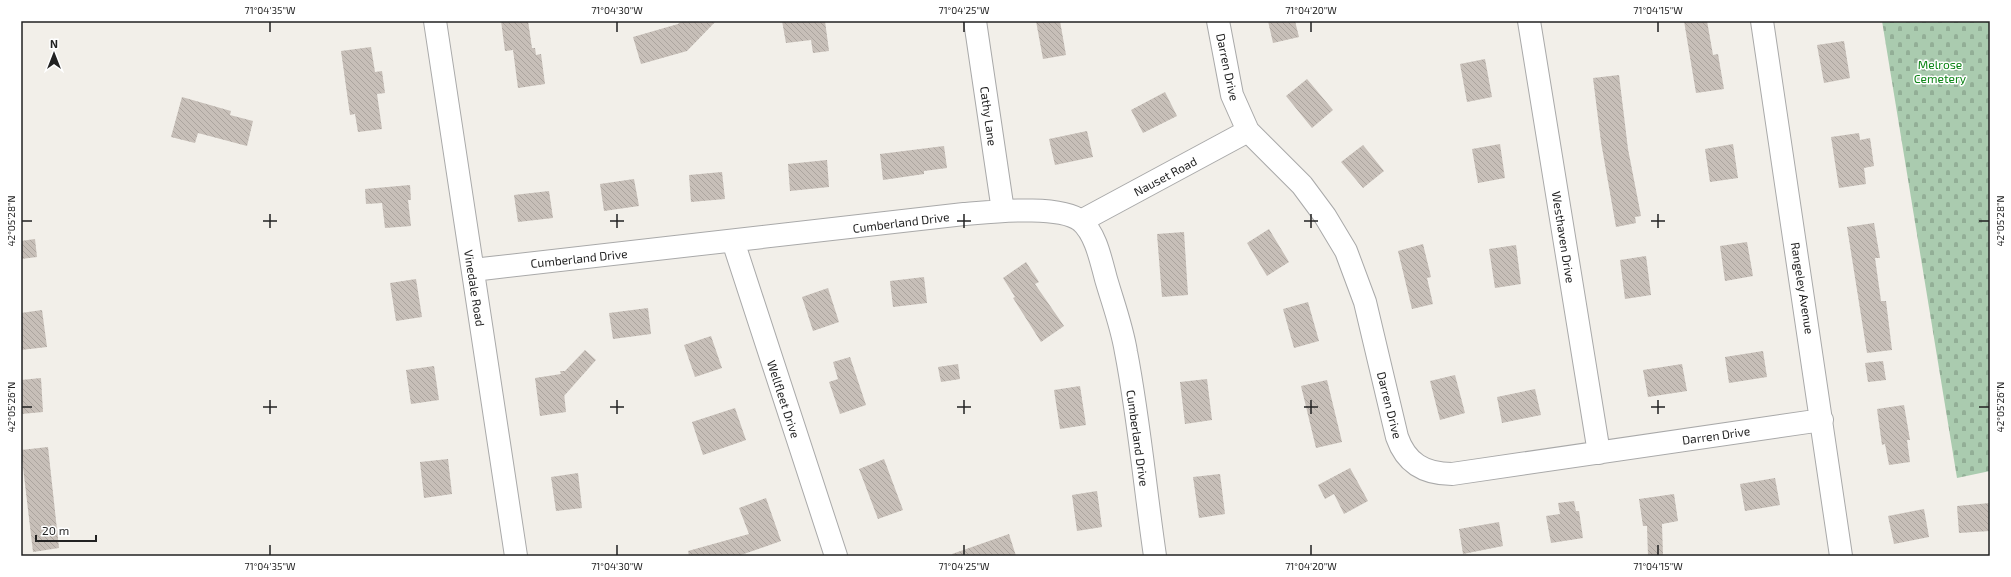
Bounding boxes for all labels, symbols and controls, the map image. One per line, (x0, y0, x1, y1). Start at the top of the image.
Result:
text: 71°04'35"W (245, 4, 296, 16)
text: 71°04'30"W (591, 4, 643, 16)
text: 71°04'25"W (939, 4, 990, 16)
text: 71°04'20"W (1285, 4, 1337, 16)
text: 71°04'15"W (1633, 4, 1683, 16)
street label: Darren Drive (1214, 32, 1242, 102)
north arrow (34, 34, 74, 74)
text: N (50, 37, 58, 50)
park label: Melrose Cemetery (1914, 57, 1967, 85)
street label: Cathy Lane (978, 85, 1000, 147)
street label: Nauset Road (1131, 154, 1199, 198)
street label: Westhaven Drive (1550, 190, 1578, 284)
text: 42°05'28"N (5, 195, 17, 247)
text: 42°05'28"N (1994, 195, 2006, 247)
street label: Cumberland Drive (852, 209, 950, 235)
street label: Rangeley Avenue (1789, 241, 1817, 335)
street label: Cumberland Drive (530, 246, 628, 270)
street label: Vinedale Road (462, 249, 488, 327)
street label: Wellfleet Drive (765, 358, 803, 440)
street label: Darren Drive (1375, 370, 1405, 440)
text: 42°05'26"N (5, 382, 17, 432)
text: 42°05'26"N (1994, 382, 2006, 432)
street label: Cumberland Drive (1124, 389, 1152, 487)
street label: Darren Drive (1681, 423, 1751, 447)
scale bar (36, 517, 96, 543)
text: 20 m (42, 523, 69, 537)
text: 71°04'35"W (245, 560, 296, 572)
text: 71°04'30"W (591, 560, 643, 572)
text: 71°04'25"W (939, 560, 990, 572)
text: 71°04'20"W (1285, 560, 1337, 572)
text: 71°04'15"W (1633, 560, 1683, 572)

